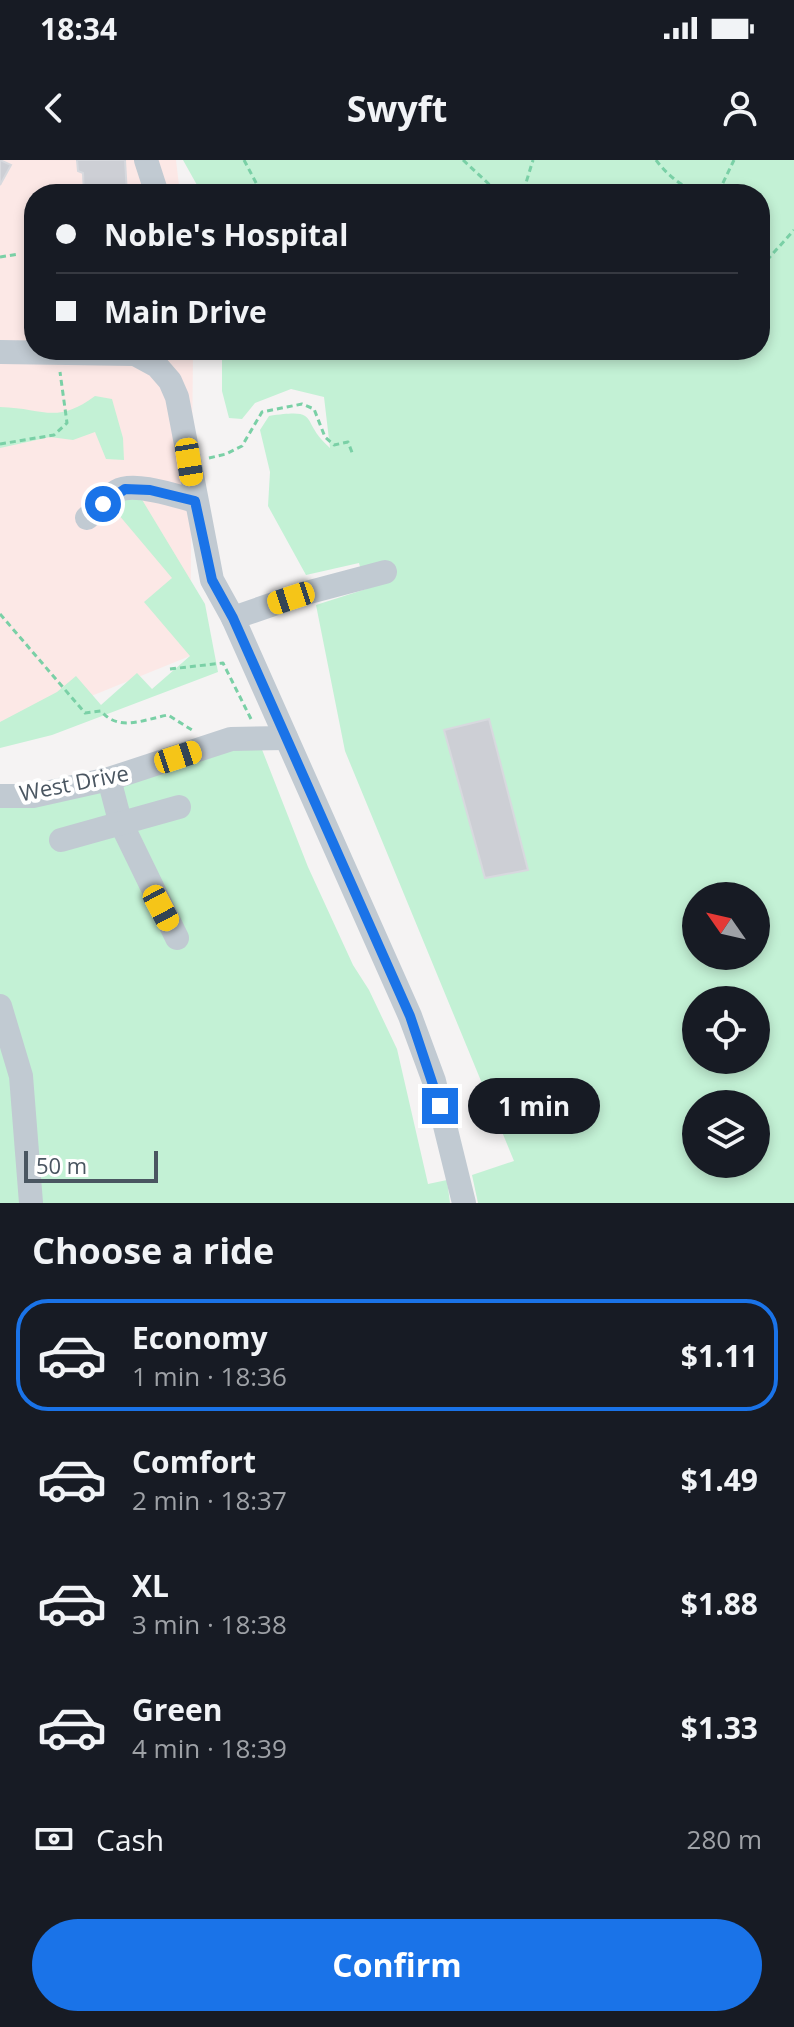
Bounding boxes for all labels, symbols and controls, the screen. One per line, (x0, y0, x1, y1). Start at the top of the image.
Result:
text: 18:34 (40, 8, 117, 49)
text: Swyft (347, 84, 447, 133)
icon: back (32, 86, 76, 130)
icon: person (718, 86, 762, 130)
text: Noble's Hospital (104, 214, 348, 255)
text: Main Drive (104, 291, 267, 332)
car (173, 436, 205, 488)
route start (85, 486, 121, 522)
car (264, 579, 318, 617)
car (151, 738, 205, 776)
street label: West Drive (17, 757, 131, 807)
car (139, 881, 183, 935)
north arrow (682, 882, 770, 970)
map controls (682, 882, 770, 1178)
button: locate (682, 986, 770, 1074)
callout: 1 min (468, 1078, 600, 1134)
route end (422, 1088, 458, 1124)
text: 1 min (498, 1088, 570, 1124)
button: layers (682, 1090, 770, 1178)
scale bar (24, 1147, 158, 1183)
text: 50 m (36, 1150, 87, 1180)
text: Choose a ride (32, 1226, 274, 1275)
text: Economy (132, 1317, 268, 1358)
icon: car (36, 1319, 108, 1391)
text: $1.11 (681, 1335, 758, 1376)
text: 1 min · 18:36 (132, 1358, 287, 1394)
text: Comfort (132, 1441, 256, 1482)
icon: car (36, 1443, 108, 1515)
text: $1.49 (681, 1459, 758, 1500)
text: 2 min · 18:37 (132, 1482, 287, 1518)
text: XL (132, 1565, 169, 1606)
icon: car (36, 1567, 108, 1639)
text: $1.88 (681, 1583, 758, 1624)
text: 3 min · 18:38 (132, 1606, 287, 1642)
text: Green (132, 1689, 223, 1730)
icon: car (36, 1691, 108, 1763)
text: $1.33 (681, 1707, 758, 1748)
text: 4 min · 18:39 (132, 1730, 287, 1766)
icon: cash (32, 1817, 76, 1861)
text: Cash (96, 1819, 164, 1860)
text: 280 m (687, 1821, 762, 1857)
button: Confirm (32, 1919, 762, 2011)

